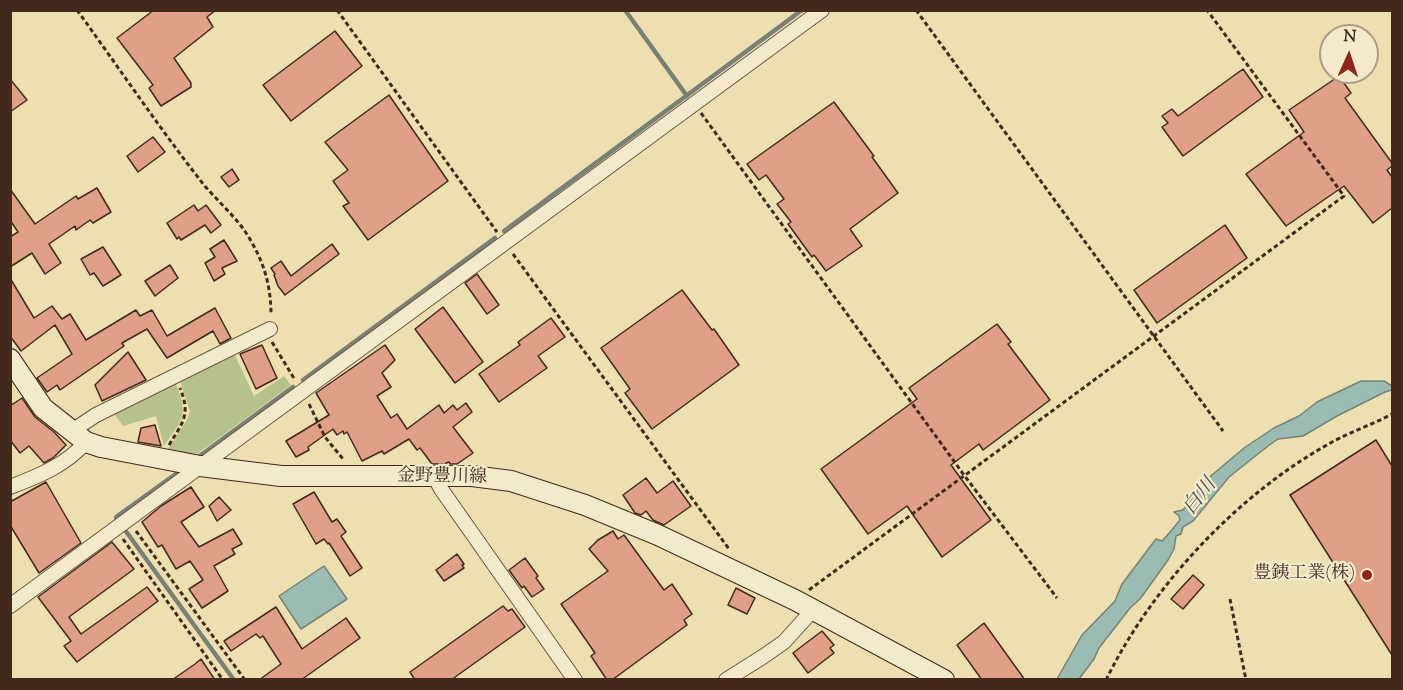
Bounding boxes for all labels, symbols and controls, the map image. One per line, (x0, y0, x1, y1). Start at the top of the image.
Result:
north arrow (1319, 24, 1379, 84)
text: N (1343, 26, 1357, 49)
street label: 金野豊川線 (397, 466, 487, 490)
water label: 白川 (1179, 475, 1223, 521)
place label: 豊銕工業(株) (1253, 564, 1355, 586)
marker: 豊銕工業(株) (1360, 568, 1374, 582)

